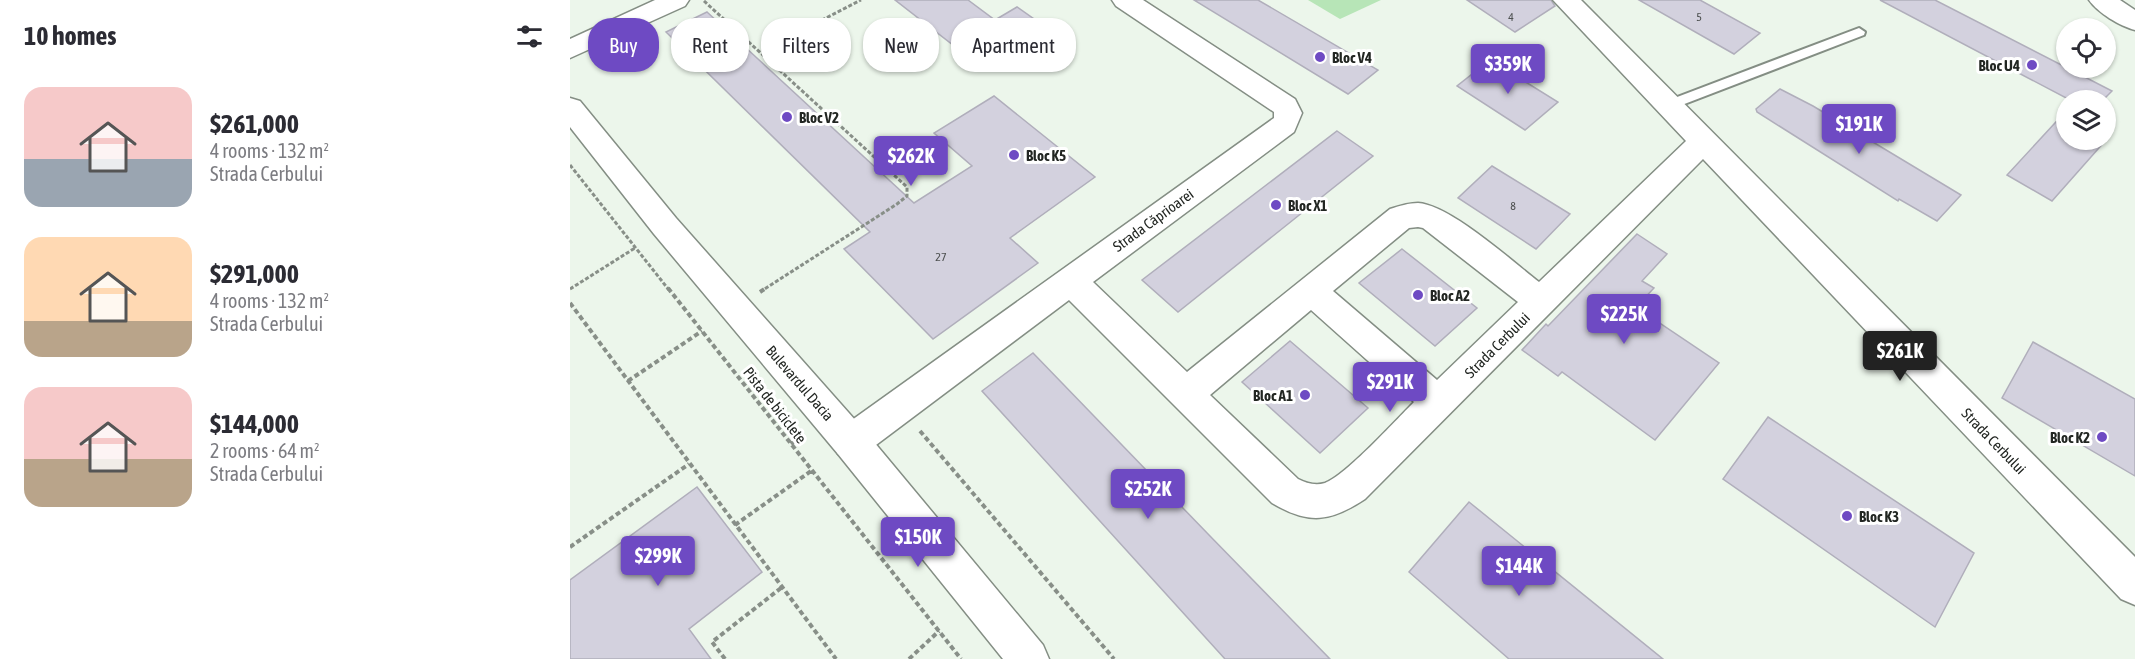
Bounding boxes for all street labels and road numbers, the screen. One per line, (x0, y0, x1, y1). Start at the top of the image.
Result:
street label: Strada Căprioarei (1109, 185, 1197, 255)
street label: Strada Cerbului (1461, 309, 1533, 381)
street label: Bulevardul Dacia (763, 342, 837, 424)
street label: Pista de biciclete (740, 364, 810, 447)
street label: Strada Cerbului (1958, 405, 2030, 477)

